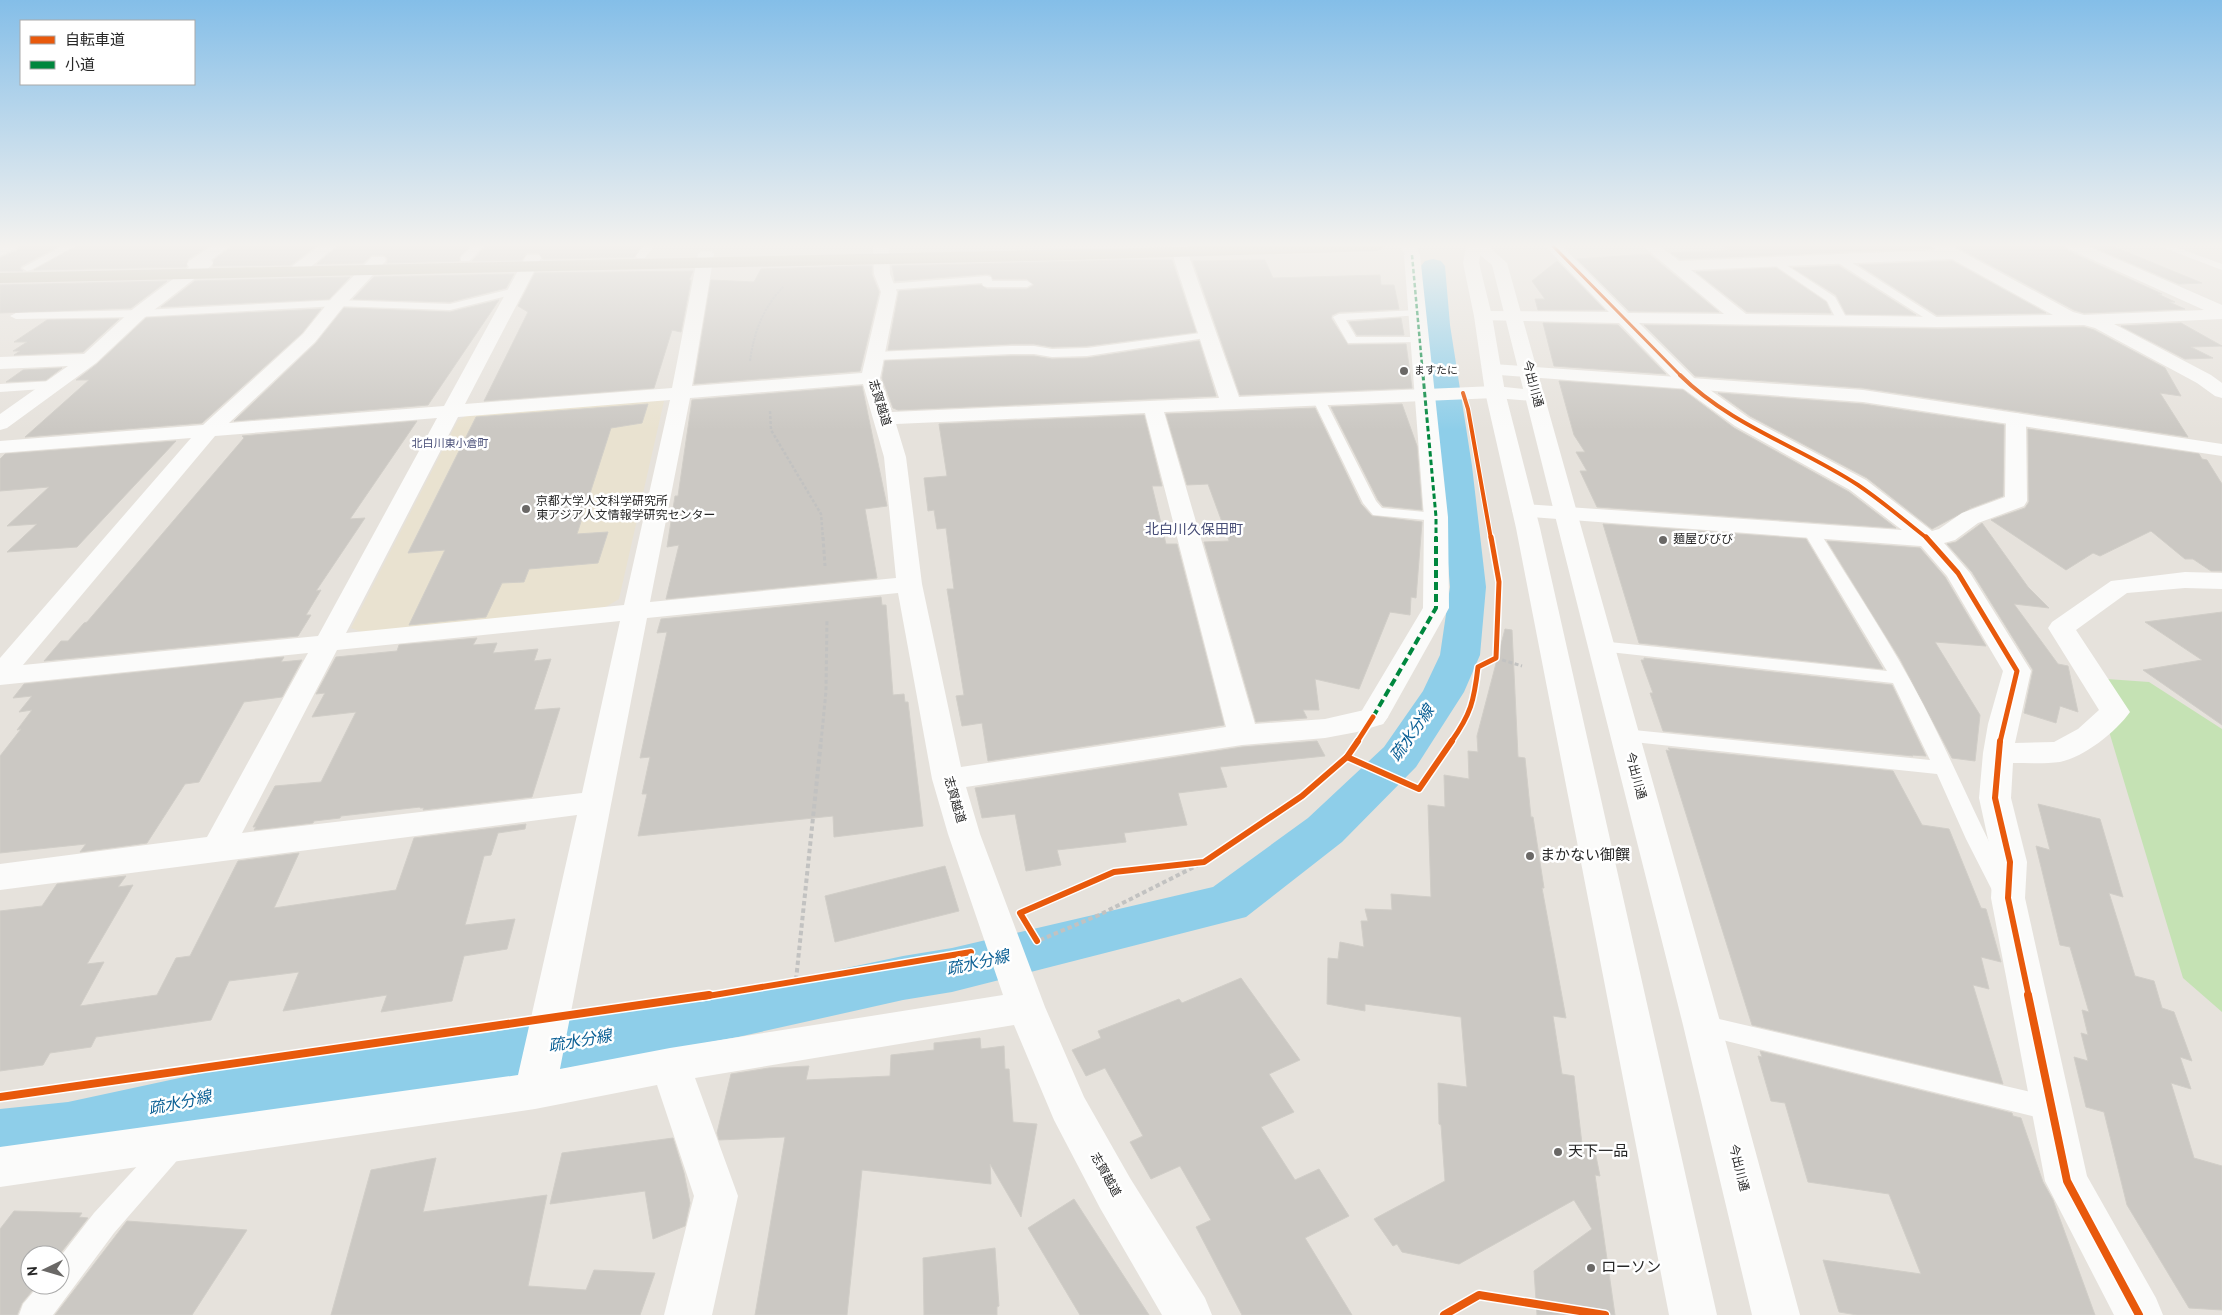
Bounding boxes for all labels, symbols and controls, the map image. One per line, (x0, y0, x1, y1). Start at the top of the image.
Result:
legend (20, 20, 195, 85)
text: 自転車道 (65, 32, 125, 51)
text: 小道 (65, 57, 95, 76)
street label: 今出川通 (1518, 359, 1546, 409)
place label: ますたに (1414, 364, 1458, 378)
marker: ますたに (1398, 365, 1410, 377)
street label: 志賀越道 (864, 378, 894, 428)
district label: 北白川東小倉町 (412, 437, 489, 451)
place label: 京都大学人文科学研究所 東アジア人文情報学研究センター (536, 494, 716, 524)
marker: 京都大学人文科学研究所 東アジア人文情報学研究センター (520, 503, 532, 515)
district label: 北白川久保田町 (1145, 521, 1243, 539)
place label: 麺屋びびび (1673, 532, 1733, 548)
marker: 麺屋びびび (1657, 534, 1669, 546)
water label: 疏水分線 (1386, 700, 1441, 766)
street label: 今出川通 (1621, 751, 1649, 801)
street label: 志賀越道 (940, 775, 968, 825)
place label: まかない御饌 (1540, 847, 1630, 866)
marker: まかない御饌 (1524, 850, 1536, 862)
water label: 疏水分線 (945, 947, 1013, 981)
water label: 疏水分線 (547, 1026, 615, 1057)
water label: 疏水分線 (147, 1087, 215, 1120)
place label: 天下一品 (1568, 1143, 1628, 1162)
street label: 今出川通 (1724, 1143, 1752, 1193)
marker: 天下一品 (1552, 1146, 1564, 1158)
street label: 志賀越道 (1086, 1150, 1124, 1200)
north arrow (20, 1245, 70, 1295)
place label: ローソン (1601, 1259, 1661, 1278)
marker: ローソン (1585, 1262, 1597, 1274)
text: N (25, 1265, 42, 1277)

